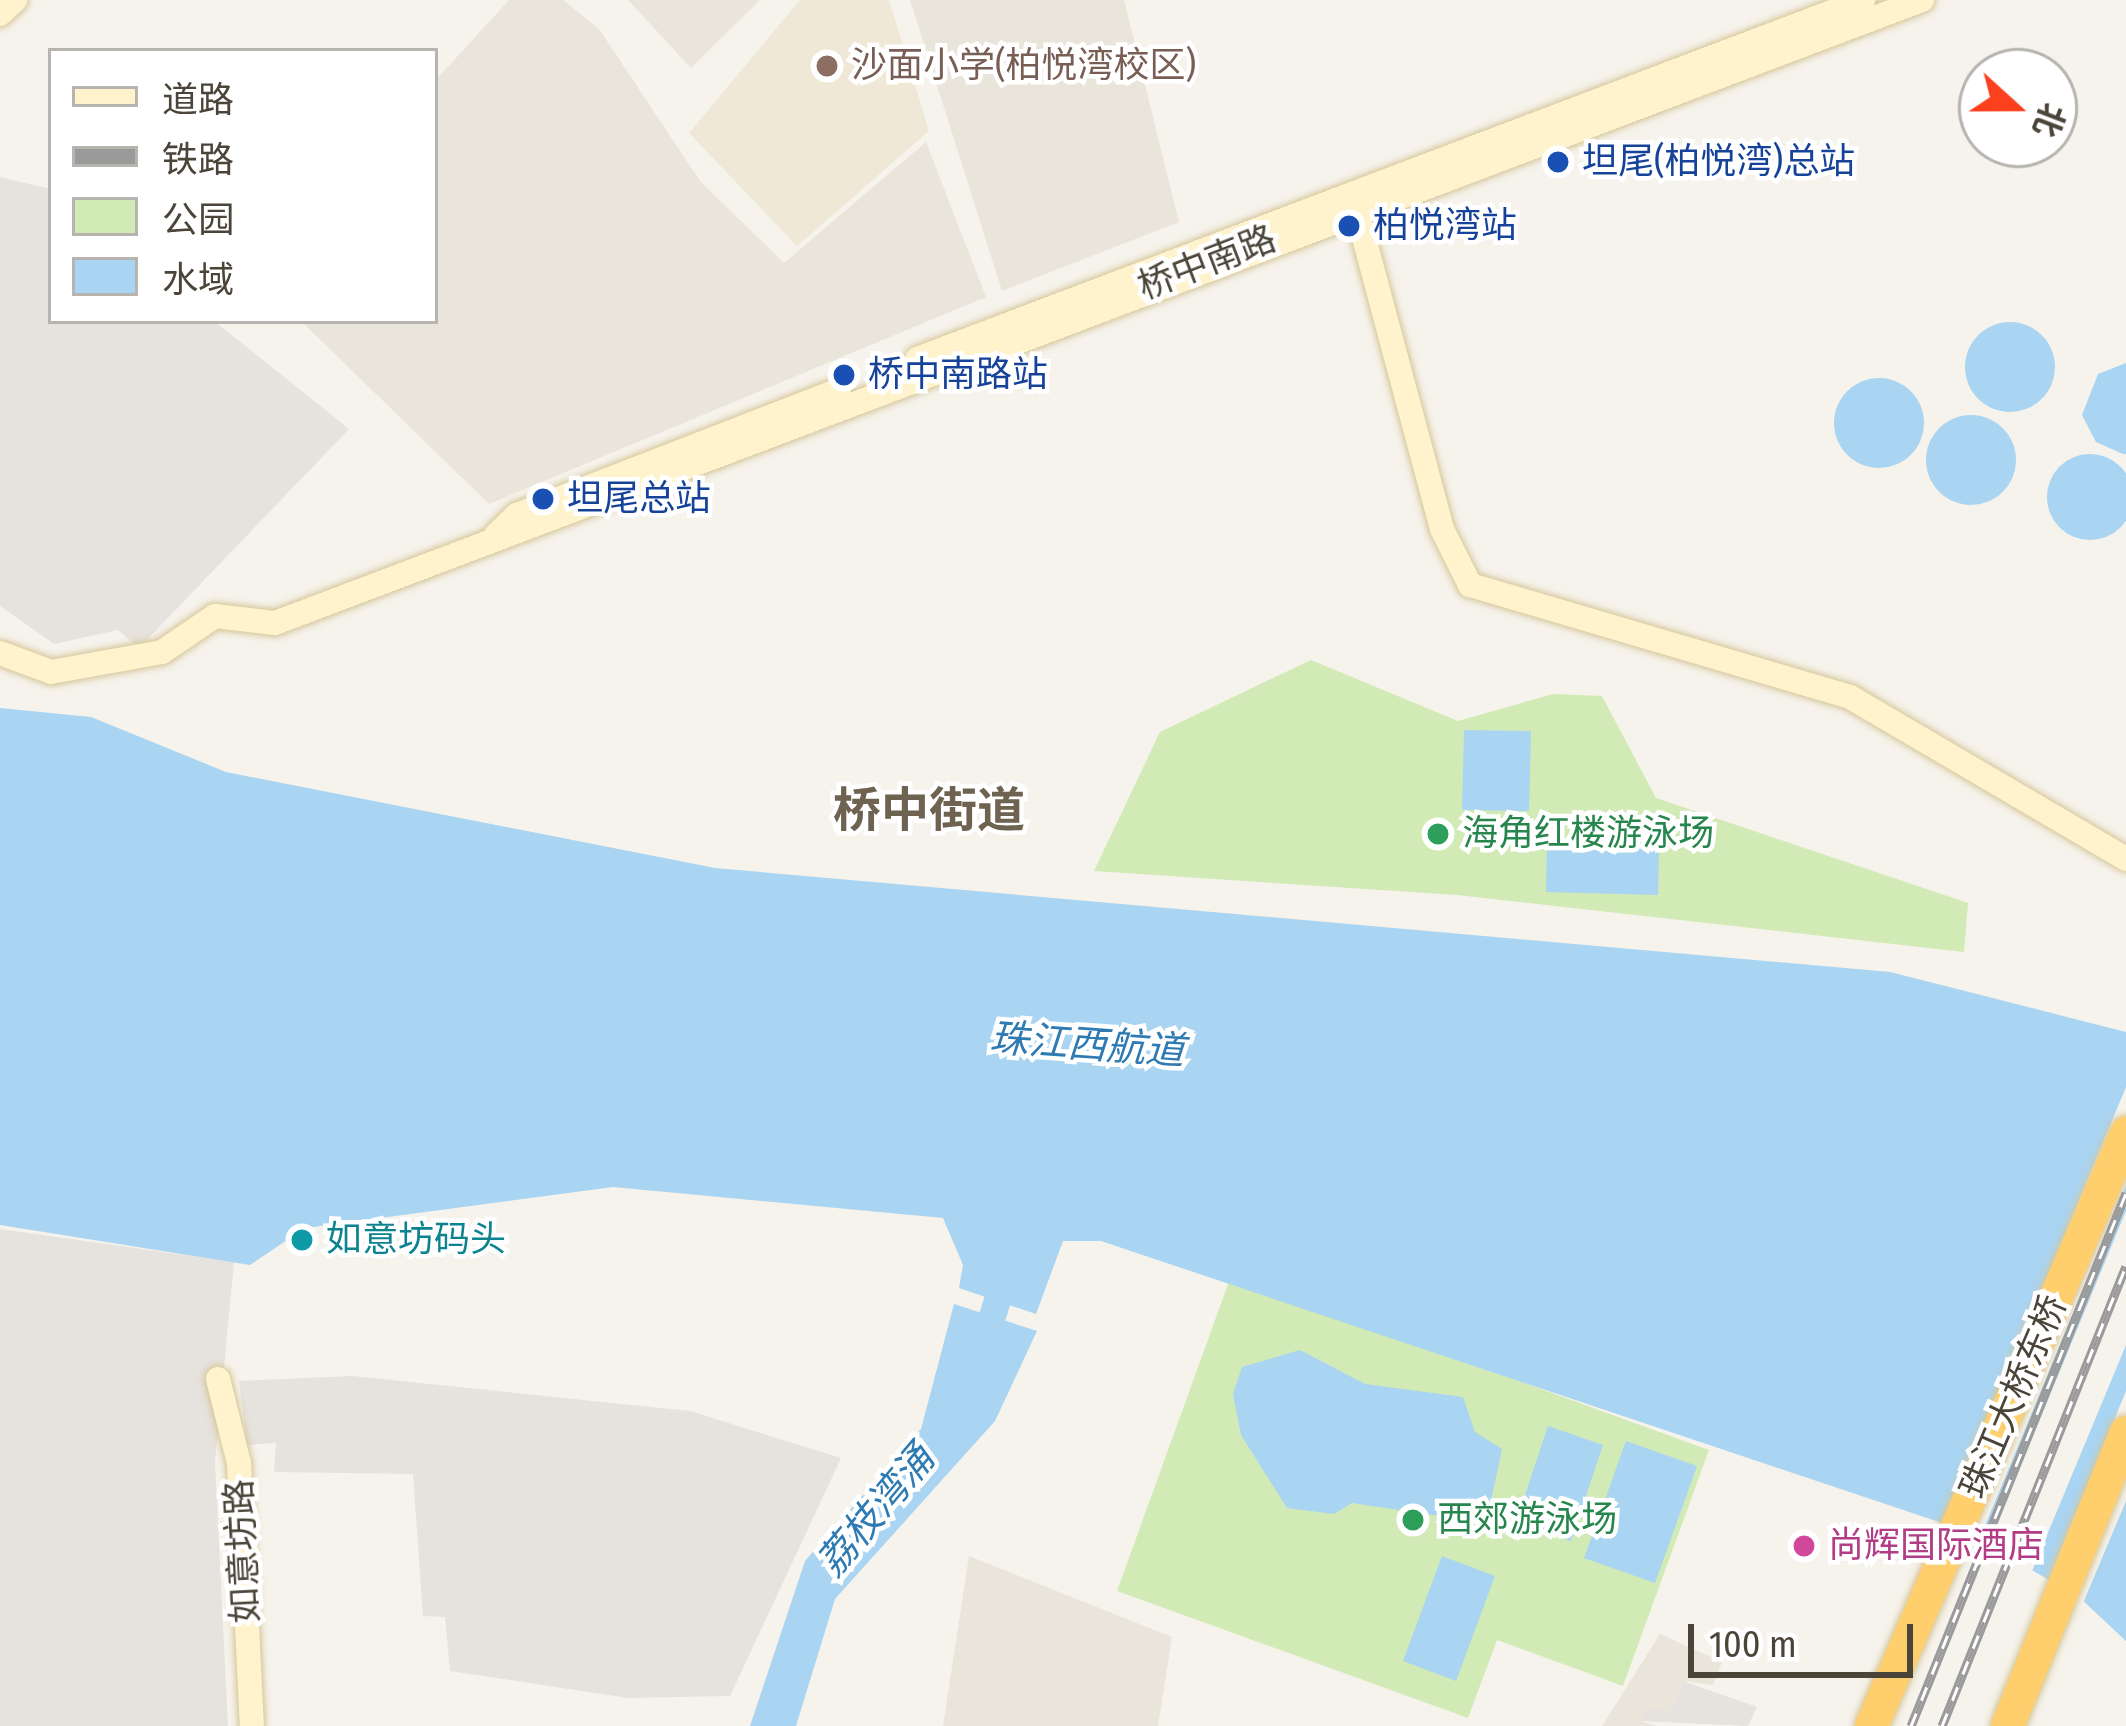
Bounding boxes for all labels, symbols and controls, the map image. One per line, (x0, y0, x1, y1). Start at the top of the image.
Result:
place label: 沙面小学(柏悦湾校区) (851, 44, 1196, 88)
legend (48, 48, 438, 324)
north arrow (1958, 48, 2078, 168)
marker: 沙面小学(柏悦湾校区) (814, 53, 840, 79)
text: 道路 (162, 78, 234, 122)
text: 北 (2024, 97, 2073, 142)
text: 铁路 (162, 138, 234, 182)
place label: 坦尾(柏悦湾)总站 (1582, 140, 1855, 184)
marker: 坦尾(柏悦湾)总站 (1545, 149, 1571, 175)
text: 公园 (162, 198, 234, 242)
place label: 柏悦湾站 (1373, 204, 1517, 248)
marker: 柏悦湾站 (1336, 213, 1362, 239)
street label: 桥中南路 (1132, 217, 1282, 309)
text: 水域 (162, 258, 234, 302)
place label: 桥中南路站 (868, 353, 1048, 397)
marker: 桥中南路站 (831, 362, 857, 388)
place label: 坦尾总站 (567, 477, 711, 521)
marker: 坦尾总站 (530, 486, 556, 512)
district label: 桥中街道 (833, 783, 1025, 841)
place label: 海角红楼游泳场 (1462, 812, 1714, 856)
marker: 海角红楼游泳场 (1425, 821, 1451, 847)
water label: 珠江西航道 (988, 1015, 1186, 1075)
place label: 如意坊码头 (326, 1218, 506, 1262)
marker: 如意坊码头 (289, 1227, 315, 1253)
street label: 珠江大桥东桥 (1952, 1289, 2076, 1505)
water label: 荔枝湾涌 (808, 1436, 944, 1586)
street label: 如意坊路 (218, 1478, 268, 1624)
place label: 西郊游泳场 (1437, 1498, 1617, 1542)
marker: 西郊游泳场 (1400, 1507, 1426, 1533)
place label: 尚辉国际酒店 (1828, 1524, 2044, 1568)
marker: 尚辉国际酒店 (1791, 1533, 1817, 1559)
scale bar (1694, 1600, 1919, 1674)
text: 100 m (1709, 1623, 1797, 1667)

